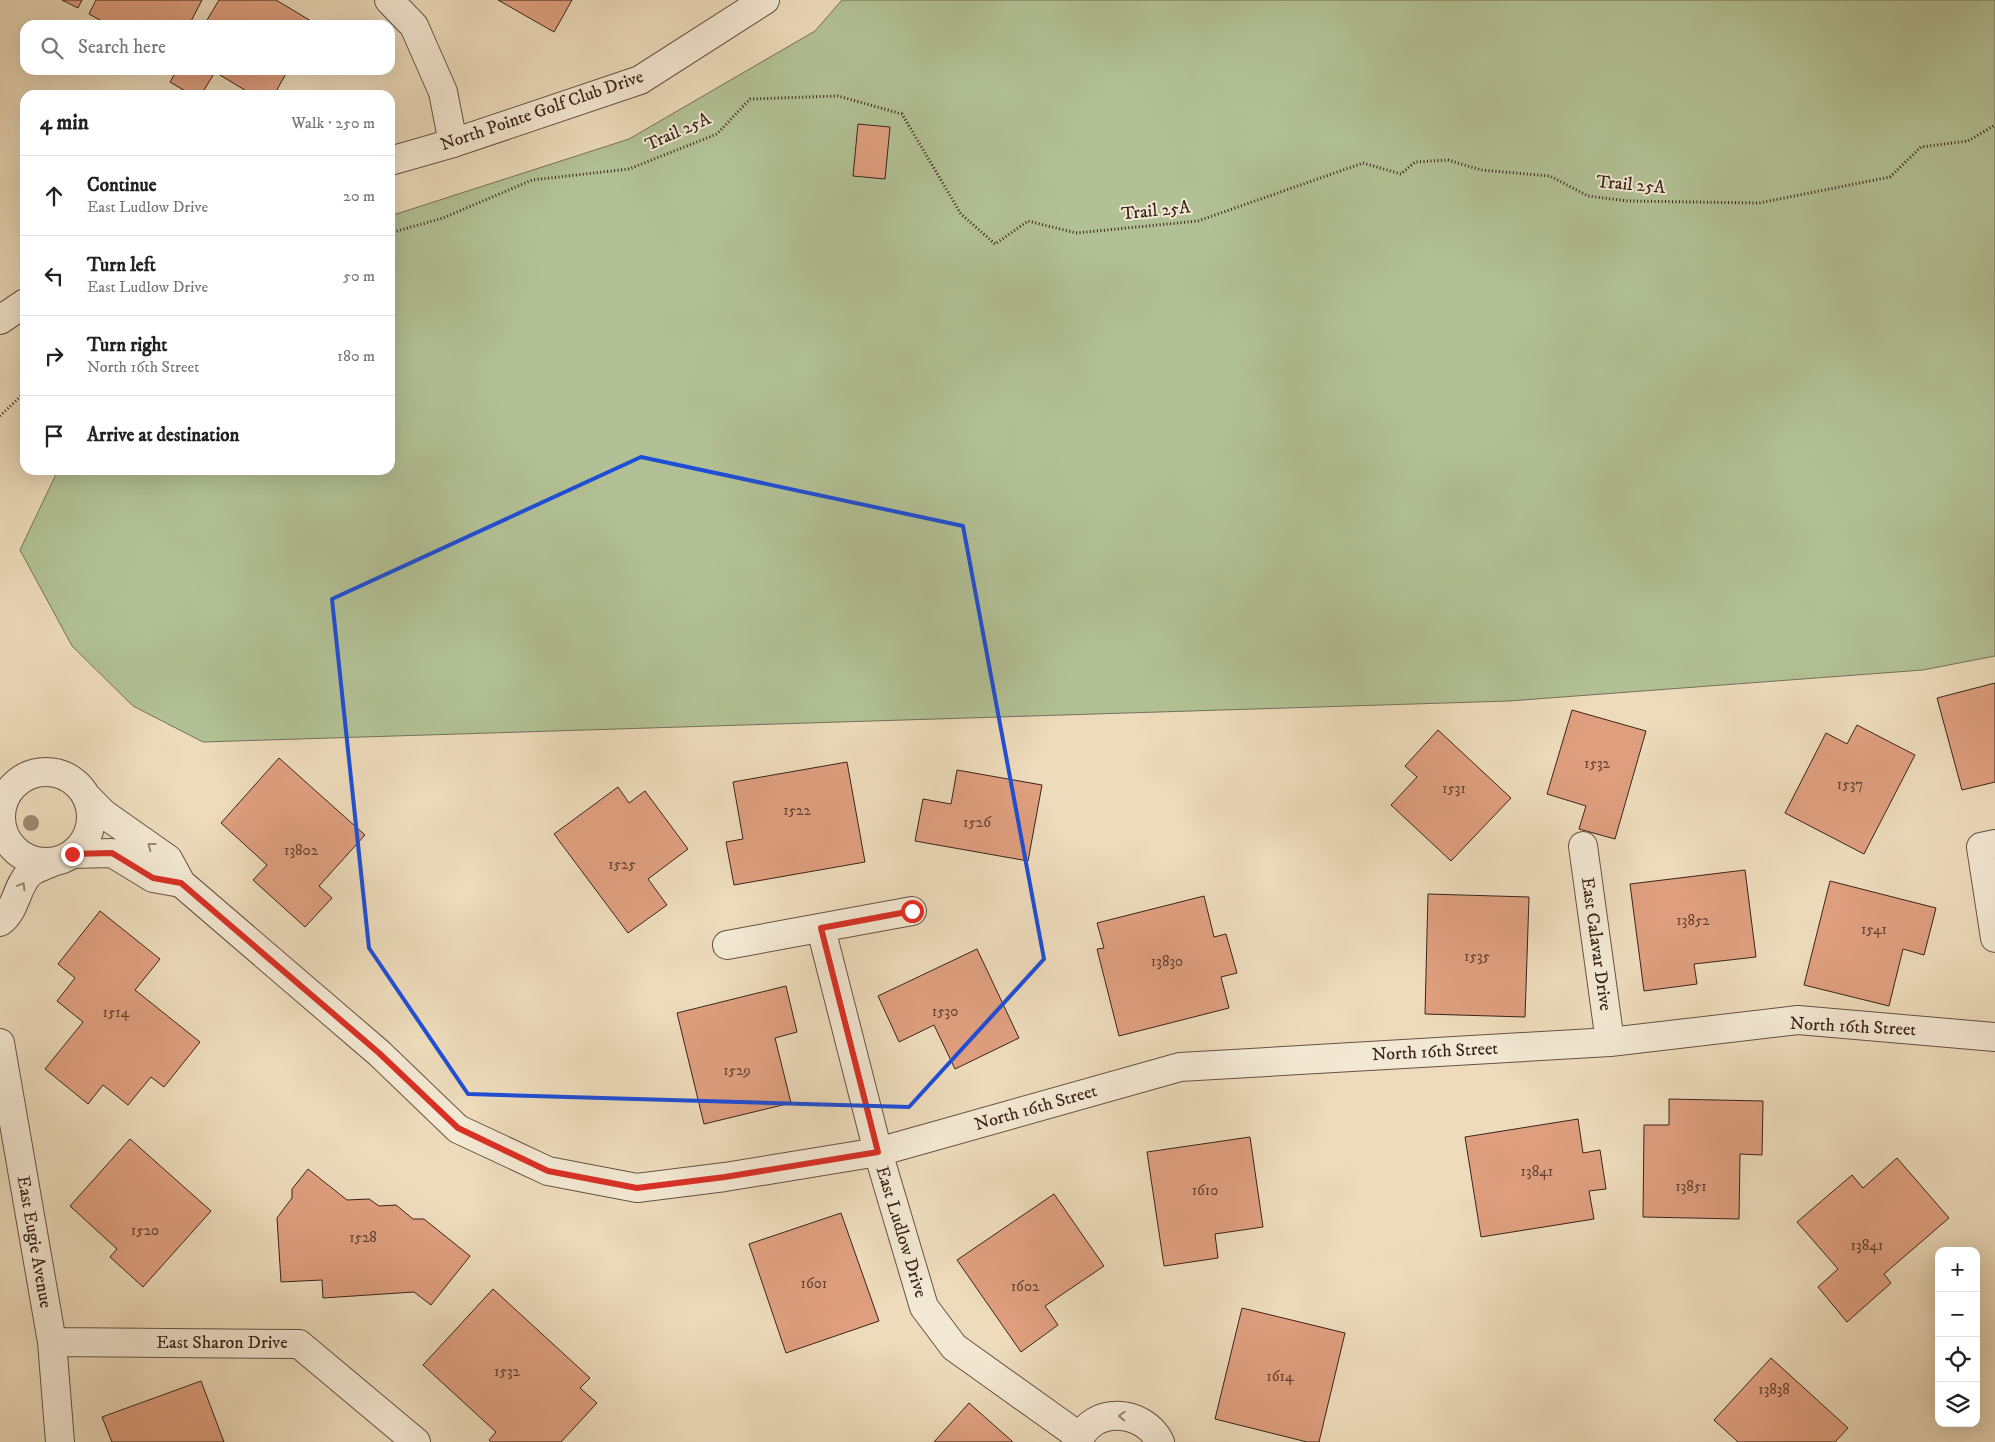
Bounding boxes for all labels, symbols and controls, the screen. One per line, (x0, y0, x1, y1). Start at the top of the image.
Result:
search box (20, 20, 395, 75)
icon: search (38, 34, 66, 62)
text: Search here (78, 36, 166, 59)
street label: North Pointe Golf Club Drive (438, 66, 646, 156)
street label: Trail 25A (642, 108, 715, 156)
text: 4 min (40, 110, 89, 136)
text: Walk · 250 m (291, 113, 375, 133)
street label: Trail 25A (1596, 171, 1667, 199)
text: Continue (87, 174, 157, 197)
icon: ahead (40, 182, 68, 210)
text: 20 m (343, 186, 375, 206)
street label: Trail 25A (1120, 196, 1192, 226)
text: East Ludlow Drive (87, 197, 208, 217)
text: Turn left (87, 254, 156, 277)
icon: left (40, 262, 68, 290)
text: 50 m (343, 266, 375, 286)
text: East Ludlow Drive (87, 277, 208, 297)
text: Turn right (87, 334, 167, 357)
icon: right (40, 342, 68, 370)
text: 180 m (337, 346, 375, 366)
text: North 16th Street (87, 357, 199, 377)
icon: arrive (40, 422, 68, 450)
text: Arrive at destination (87, 424, 239, 447)
house number: 1532 (1584, 754, 1611, 773)
house number: 1537 (1837, 775, 1863, 794)
house number: 1531 (1442, 779, 1466, 798)
house number: 1522 (783, 801, 811, 820)
house number: 1526 (963, 813, 992, 832)
house number: 13802 (284, 841, 319, 860)
route end (61, 843, 84, 866)
one-way arrow (147, 843, 157, 852)
house number: 1525 (608, 855, 636, 874)
street label: East Calavar Drive (1576, 876, 1616, 1012)
one-way arrow (15, 882, 25, 891)
route start (901, 900, 924, 923)
house number: 13852 (1676, 911, 1710, 930)
house number: 1541 (1861, 920, 1887, 939)
house number: 1535 (1464, 947, 1491, 966)
house number: 13830 (1151, 952, 1183, 971)
house number: 1530 (932, 1002, 958, 1021)
house number: 1514 (102, 1003, 130, 1022)
street label: North 16th Street (1789, 1013, 1917, 1041)
street label: North 16th Street (1371, 1038, 1499, 1066)
house number: 1529 (723, 1061, 751, 1080)
street label: North 16th Street (972, 1080, 1100, 1136)
house number: 13841 (1521, 1162, 1553, 1181)
street label: East Ludlow Drive (871, 1164, 931, 1300)
street label: East Eugie Avenue (12, 1174, 56, 1310)
house number: 13851 (1675, 1177, 1707, 1196)
house number: 1610 (1192, 1181, 1218, 1200)
house number: 1520 (131, 1221, 159, 1240)
house number: 1528 (349, 1228, 377, 1247)
house number: 13841 (1851, 1236, 1883, 1255)
map controls (1935, 1247, 1980, 1427)
button: + (1935, 1247, 1980, 1292)
house number: 1601 (801, 1274, 827, 1293)
house number: 1602 (1011, 1277, 1040, 1296)
button: − (1935, 1292, 1980, 1337)
street label: East Sharon Drive (156, 1332, 288, 1354)
button: locate (1935, 1337, 1980, 1382)
house number: 1532 (494, 1362, 521, 1381)
house number: 1614 (1266, 1367, 1294, 1386)
house number: 13838 (1758, 1380, 1790, 1399)
button: layers (1935, 1382, 1980, 1427)
one-way arrow (1118, 1411, 1126, 1422)

